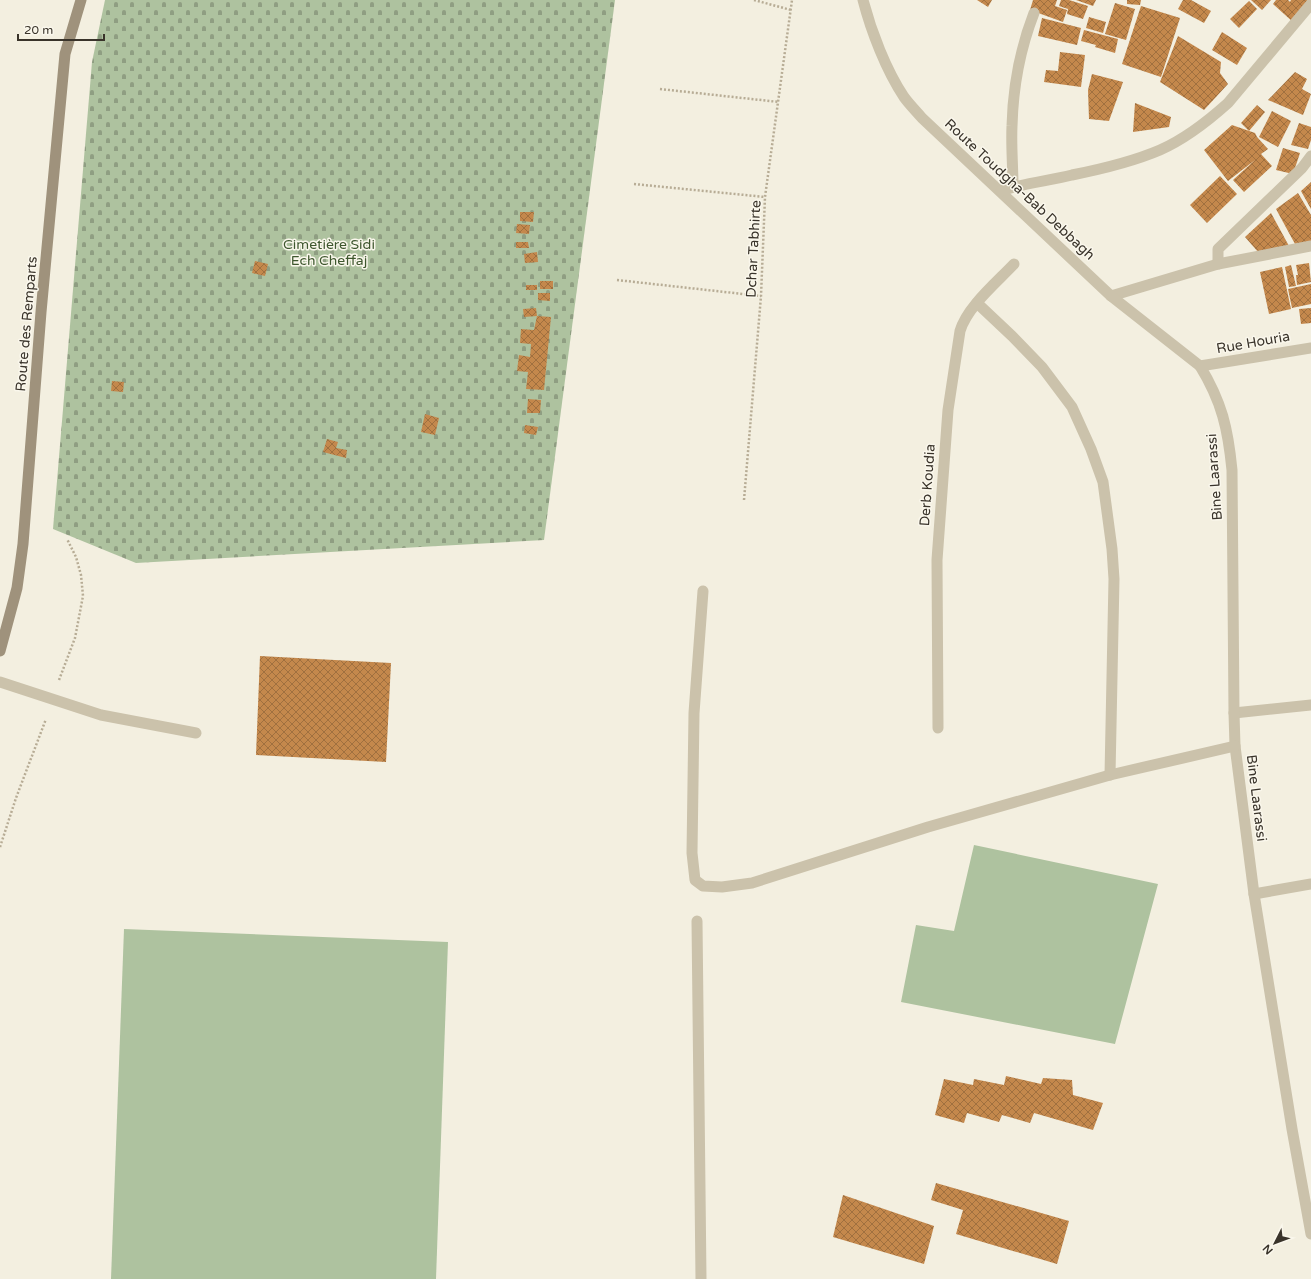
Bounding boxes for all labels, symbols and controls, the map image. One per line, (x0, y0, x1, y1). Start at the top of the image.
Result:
scale bar (18, 16, 104, 42)
text: 20 m (24, 23, 53, 37)
street label: Route Toudgha-Bab Debbagh (941, 115, 1098, 264)
street label: Dchar Tabhirte (742, 200, 765, 298)
park label: Cimetière Sidi Ech Cheffaj (283, 236, 375, 269)
street label: Route des Remparts (12, 255, 41, 392)
street label: Rue Houria (1215, 328, 1291, 357)
street label: Bine Laarassi (1203, 433, 1226, 521)
street label: Derb Koudia (916, 443, 939, 527)
street label: Bine Laarassi (1243, 754, 1270, 842)
north arrow (1255, 1223, 1295, 1263)
text: N (1260, 1242, 1276, 1257)

